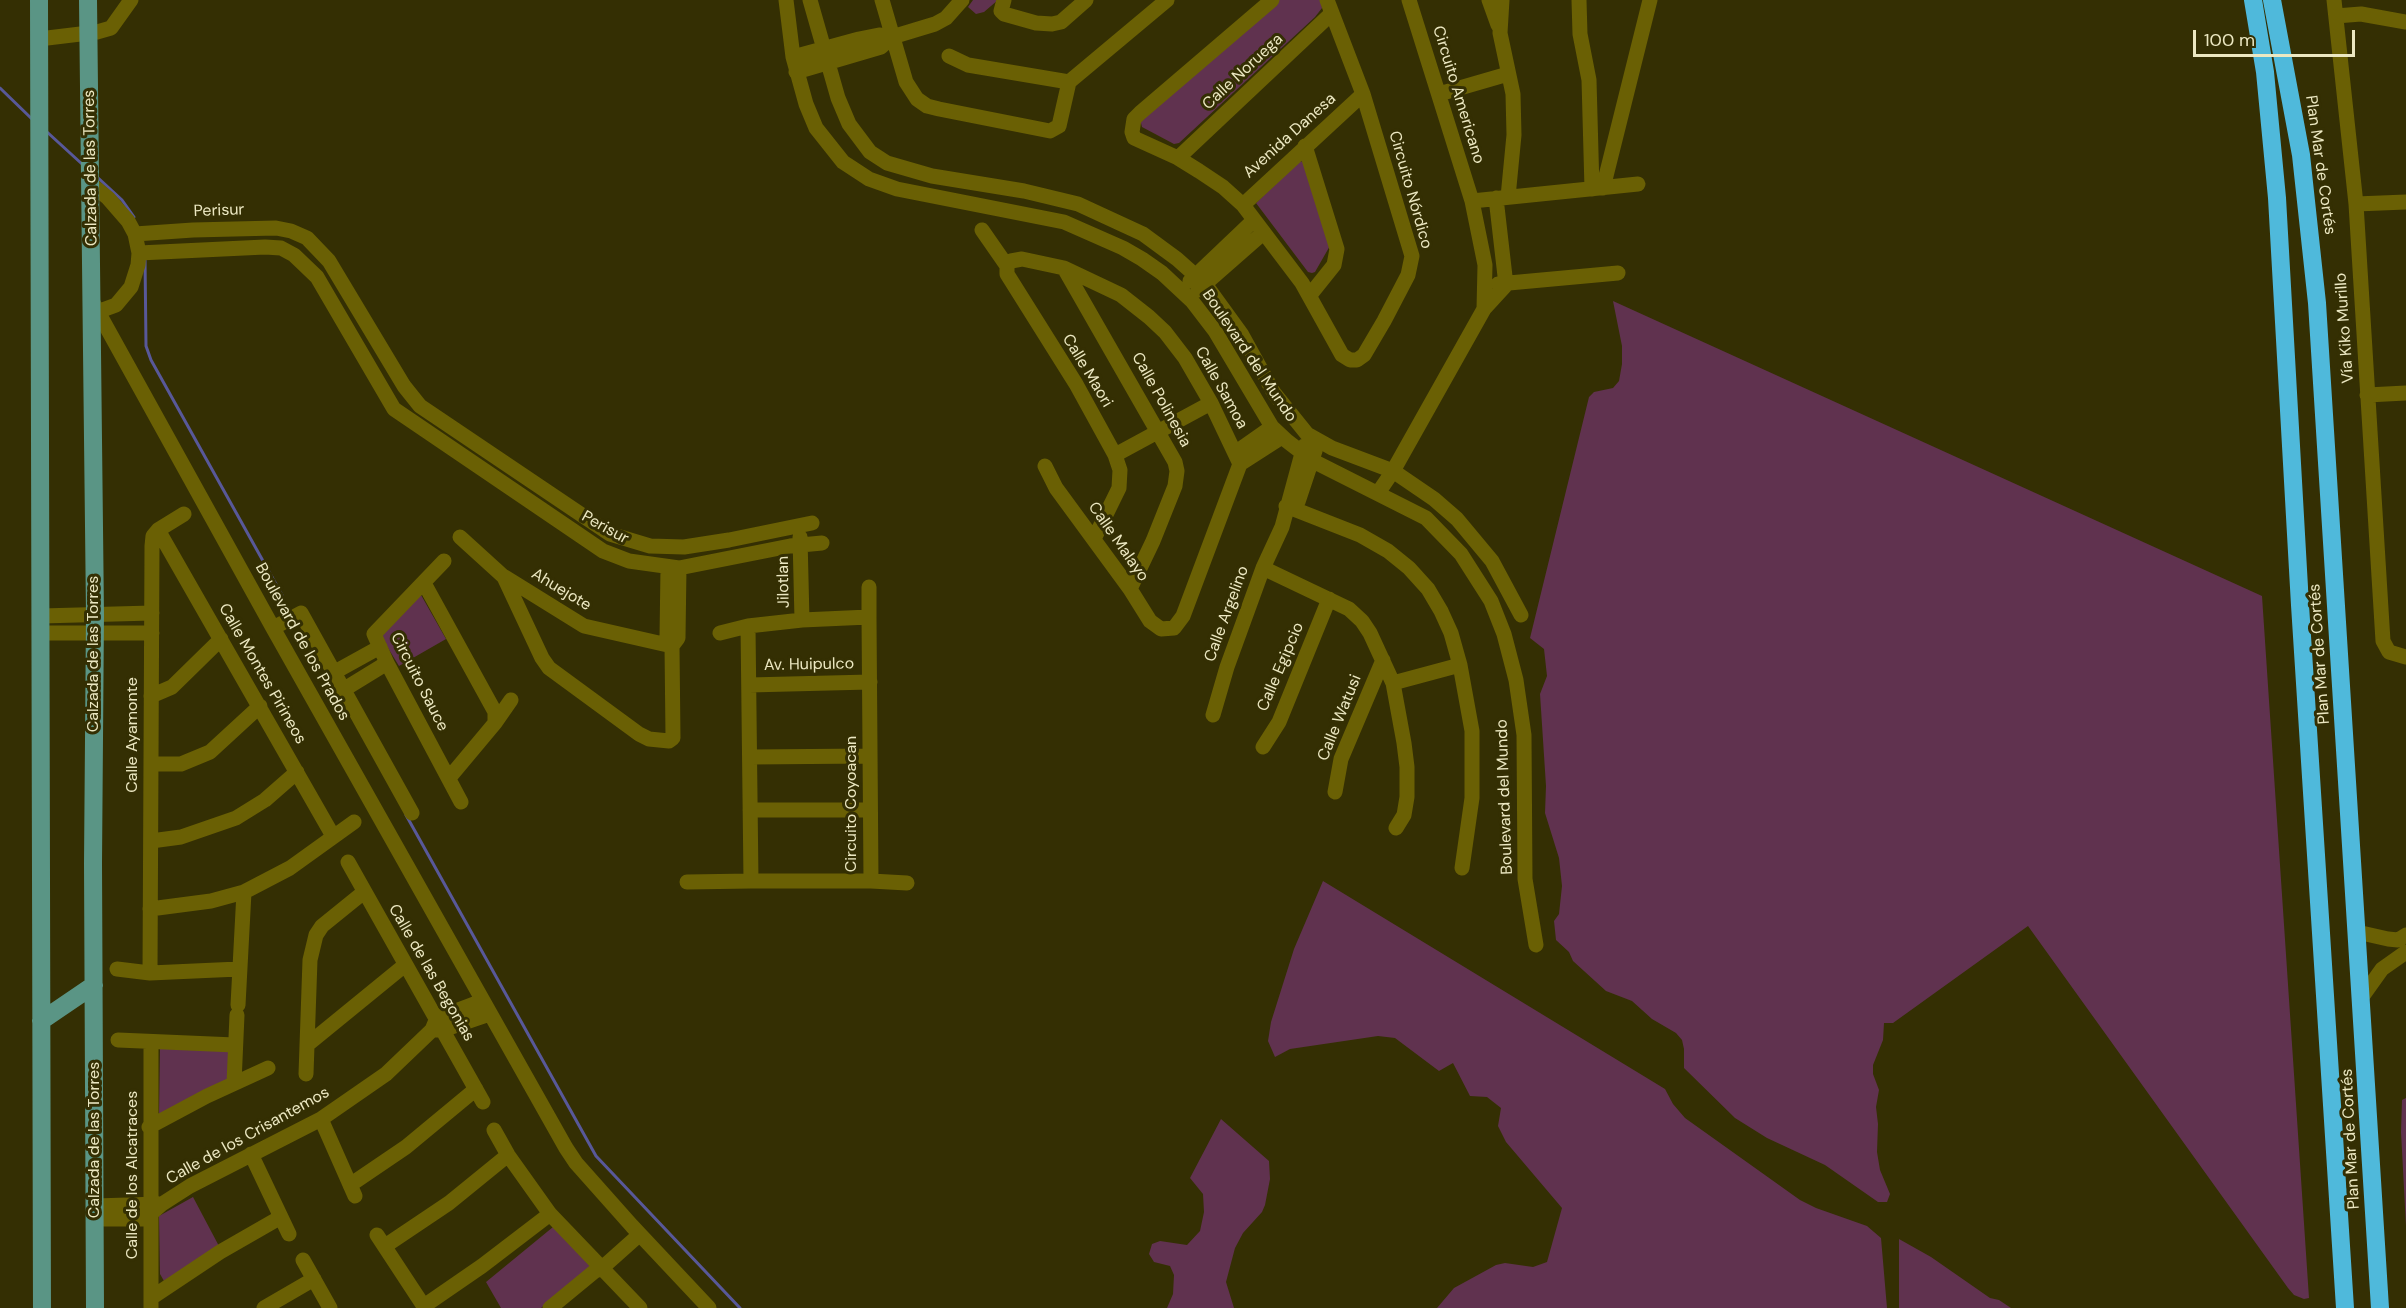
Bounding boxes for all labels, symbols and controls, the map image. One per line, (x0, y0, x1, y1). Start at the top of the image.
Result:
scale bar (2196, 18, 2358, 56)
street label: Circuito Americano (1428, 24, 1488, 166)
text: 100 m (2204, 28, 2255, 52)
street label: Calle Noruega (1199, 30, 1287, 114)
street label: Avenida Danesa (1240, 89, 1340, 183)
street label: Calzada de las Torres (80, 90, 102, 246)
street label: Plan Mar de Cortés (2301, 94, 2339, 236)
street label: Circuito Nórdico (1384, 129, 1436, 251)
street label: Perisur (193, 201, 245, 221)
street label: Vía Kiko Murillo (2332, 272, 2358, 384)
street label: Boulevard del Mundo (1198, 286, 1300, 426)
street label: Calle Maori (1058, 331, 1116, 411)
street label: Calle Samoa (1191, 344, 1251, 432)
street label: Calle Polinesia (1127, 349, 1195, 451)
street label: Calle Malayo (1084, 499, 1152, 585)
street label: Perisur (578, 507, 632, 549)
street label: Jilotlan (774, 556, 794, 608)
street label: Boulevard de los Prados (251, 560, 353, 724)
street label: Calle Argelino (1201, 563, 1253, 665)
street label: Ahuejote (528, 565, 594, 615)
street label: Calzada de las Torres (84, 576, 104, 732)
street label: Plan Mar de Cortés (2306, 583, 2334, 725)
street label: Calle Montes Pirineos (214, 600, 310, 748)
street label: Calle Egipcio (1254, 620, 1308, 714)
street label: Circuito Sauce (386, 629, 452, 735)
street label: Av. Huipulco (764, 655, 854, 675)
street label: Calle Watusi (1314, 672, 1366, 764)
street label: Calle Ayamonte (123, 677, 143, 793)
street label: Boulevard del Mundo (1493, 719, 1517, 875)
street label: Circuito Coyoacan (842, 736, 862, 872)
street label: Calle de las Begonias (384, 901, 478, 1045)
street label: Calzada de las Torres (85, 1062, 105, 1218)
street label: Plan Mar de Cortés (2338, 1068, 2364, 1210)
street label: Calle de los Crisantemos (163, 1083, 333, 1189)
street label: Calle de los Alcatraces (123, 1091, 143, 1259)

